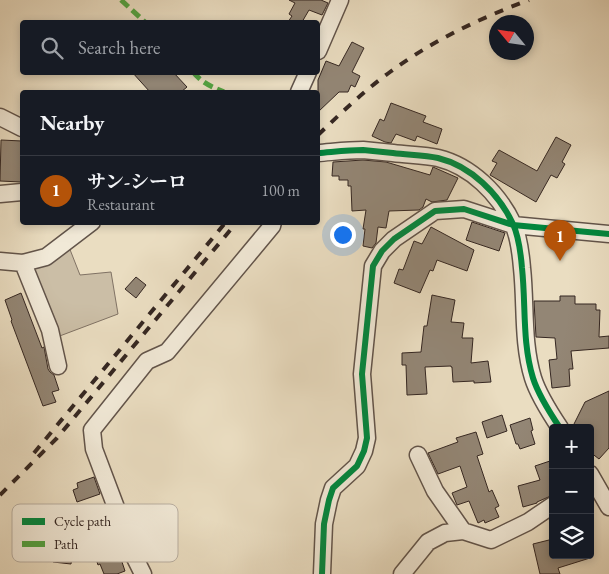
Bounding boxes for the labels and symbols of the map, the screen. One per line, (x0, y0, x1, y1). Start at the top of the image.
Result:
north arrow (489, 15, 534, 60)
pin: 1 (544, 220, 576, 261)
your location (330, 222, 356, 248)
legend (12, 504, 178, 562)
text: Cycle path (54, 512, 111, 530)
text: Path (54, 535, 78, 553)

